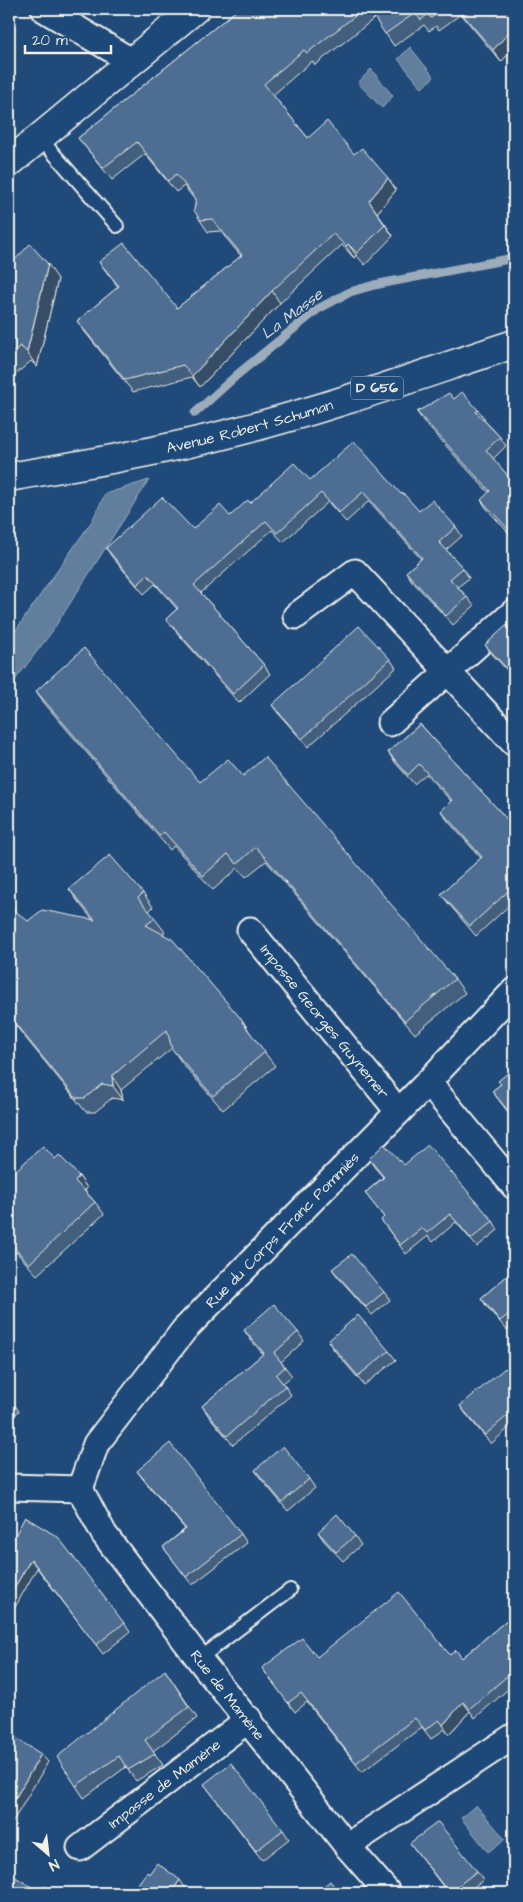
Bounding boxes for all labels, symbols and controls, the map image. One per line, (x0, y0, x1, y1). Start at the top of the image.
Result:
scale bar (25, 22, 111, 54)
text: 20 m (32, 30, 68, 51)
water label: La Masse (257, 283, 328, 344)
road number: D 656 (351, 376, 403, 399)
street label: Avenue Robert Schuman (164, 394, 336, 458)
street label: Impasse Georges Guynemer (255, 940, 394, 1103)
street label: Rue du Corps Franc Pommiès (201, 1147, 364, 1313)
street label: Rue de Mamène (185, 1646, 270, 1745)
street label: Impasse de Mamène (104, 1734, 225, 1833)
north arrow (22, 1830, 72, 1880)
text: N (45, 1854, 62, 1876)

